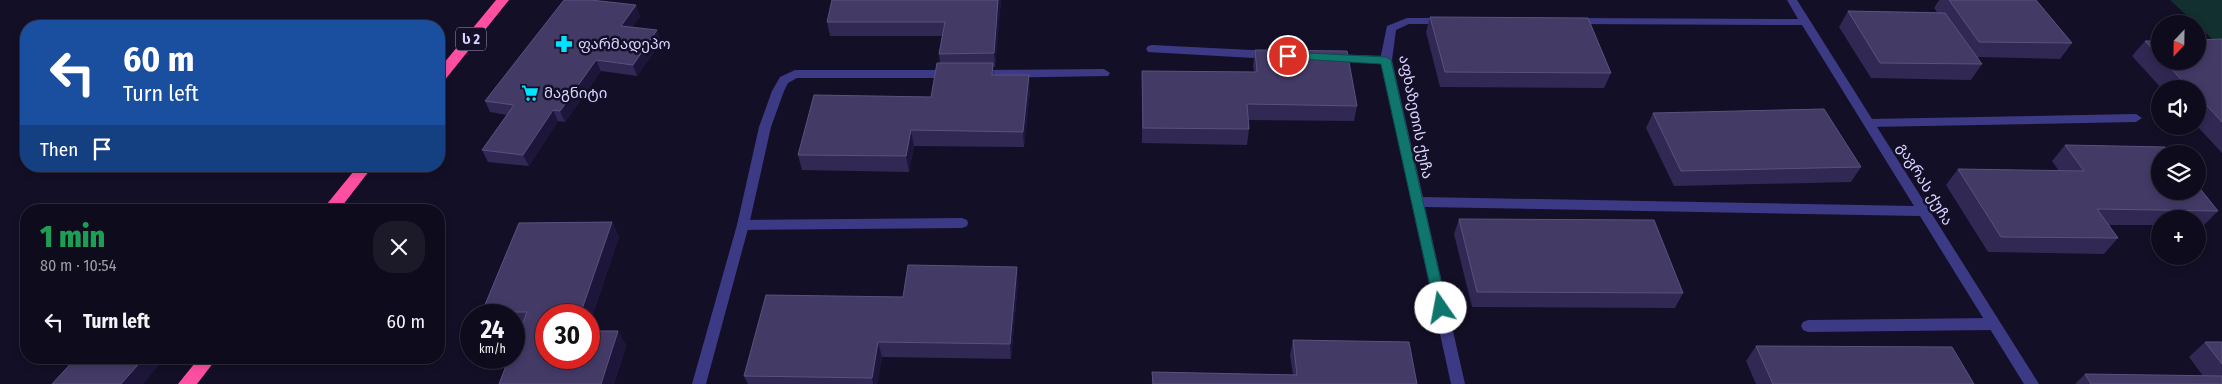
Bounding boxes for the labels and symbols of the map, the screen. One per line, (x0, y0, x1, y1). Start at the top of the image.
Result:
north arrow (2151, 15, 2206, 70)
road number: ს 2 (456, 28, 486, 50)
pharmacy icon: ფარმადეპო (554, 34, 574, 54)
place label: ფარმადეპო (578, 35, 671, 53)
pin (1267, 35, 1309, 77)
street label: აფხაზეთის ქუჩა (1395, 54, 1437, 180)
supermarket icon: მაგნიტი (520, 83, 540, 103)
place label: მაგნიტი (544, 84, 607, 102)
street label: გაგრას ქუჩა (1893, 139, 1957, 229)
position arrow (1414, 281, 1466, 333)
speed limit sign: 30 (535, 304, 600, 369)

